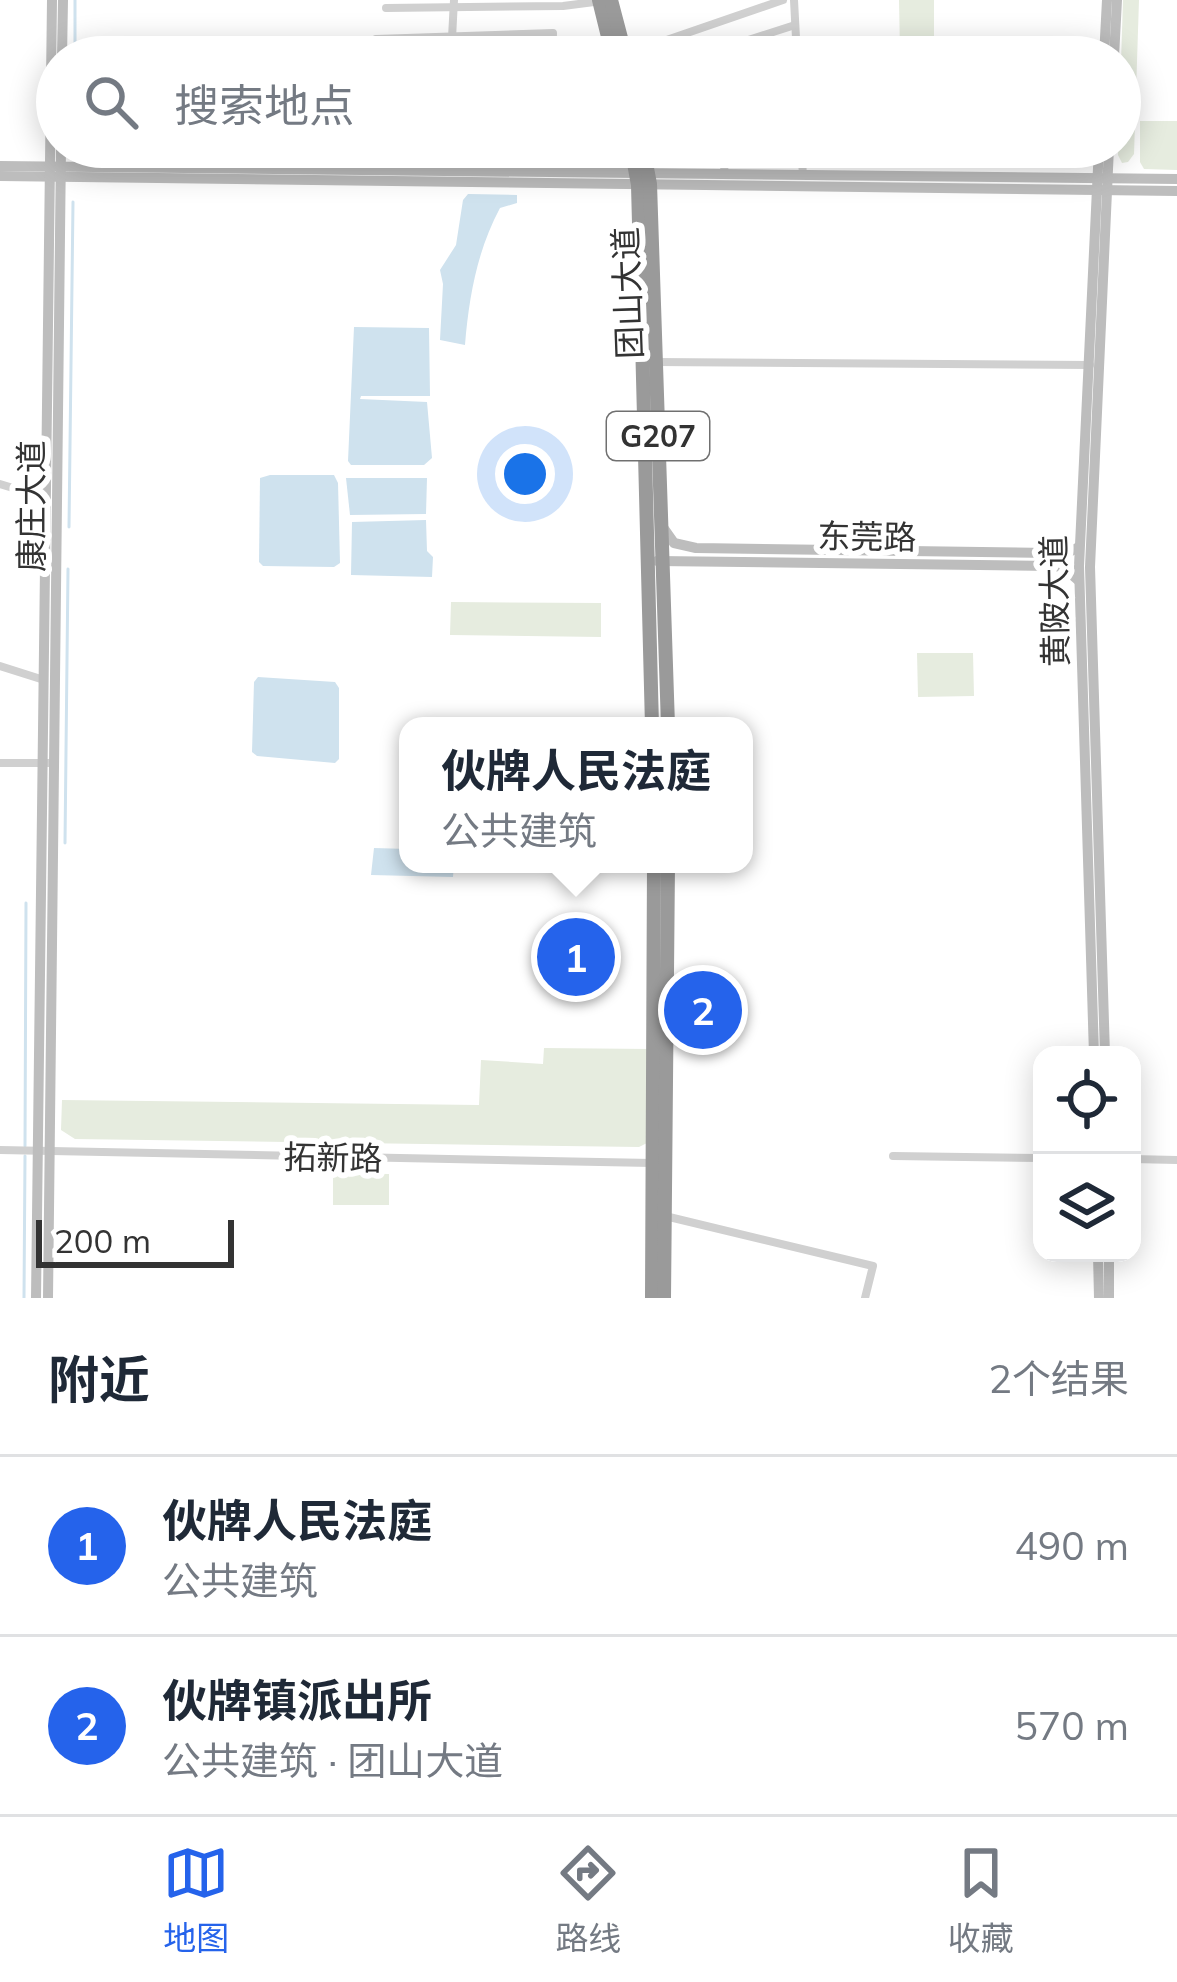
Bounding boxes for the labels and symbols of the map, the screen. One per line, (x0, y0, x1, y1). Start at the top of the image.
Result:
street label: 团山大道 (604, 226, 650, 360)
road number: G207 (607, 412, 709, 460)
street label: 康庄大道 (10, 440, 51, 572)
your location (495, 444, 555, 504)
street label: 东莞路 (817, 515, 917, 557)
street label: 黄陂大道 (1032, 535, 1076, 667)
pin: 1 (537, 912, 615, 1002)
pin: 2 (664, 965, 742, 1055)
street label: 拓新路 (283, 1136, 383, 1178)
scale bar (36, 1214, 234, 1267)

